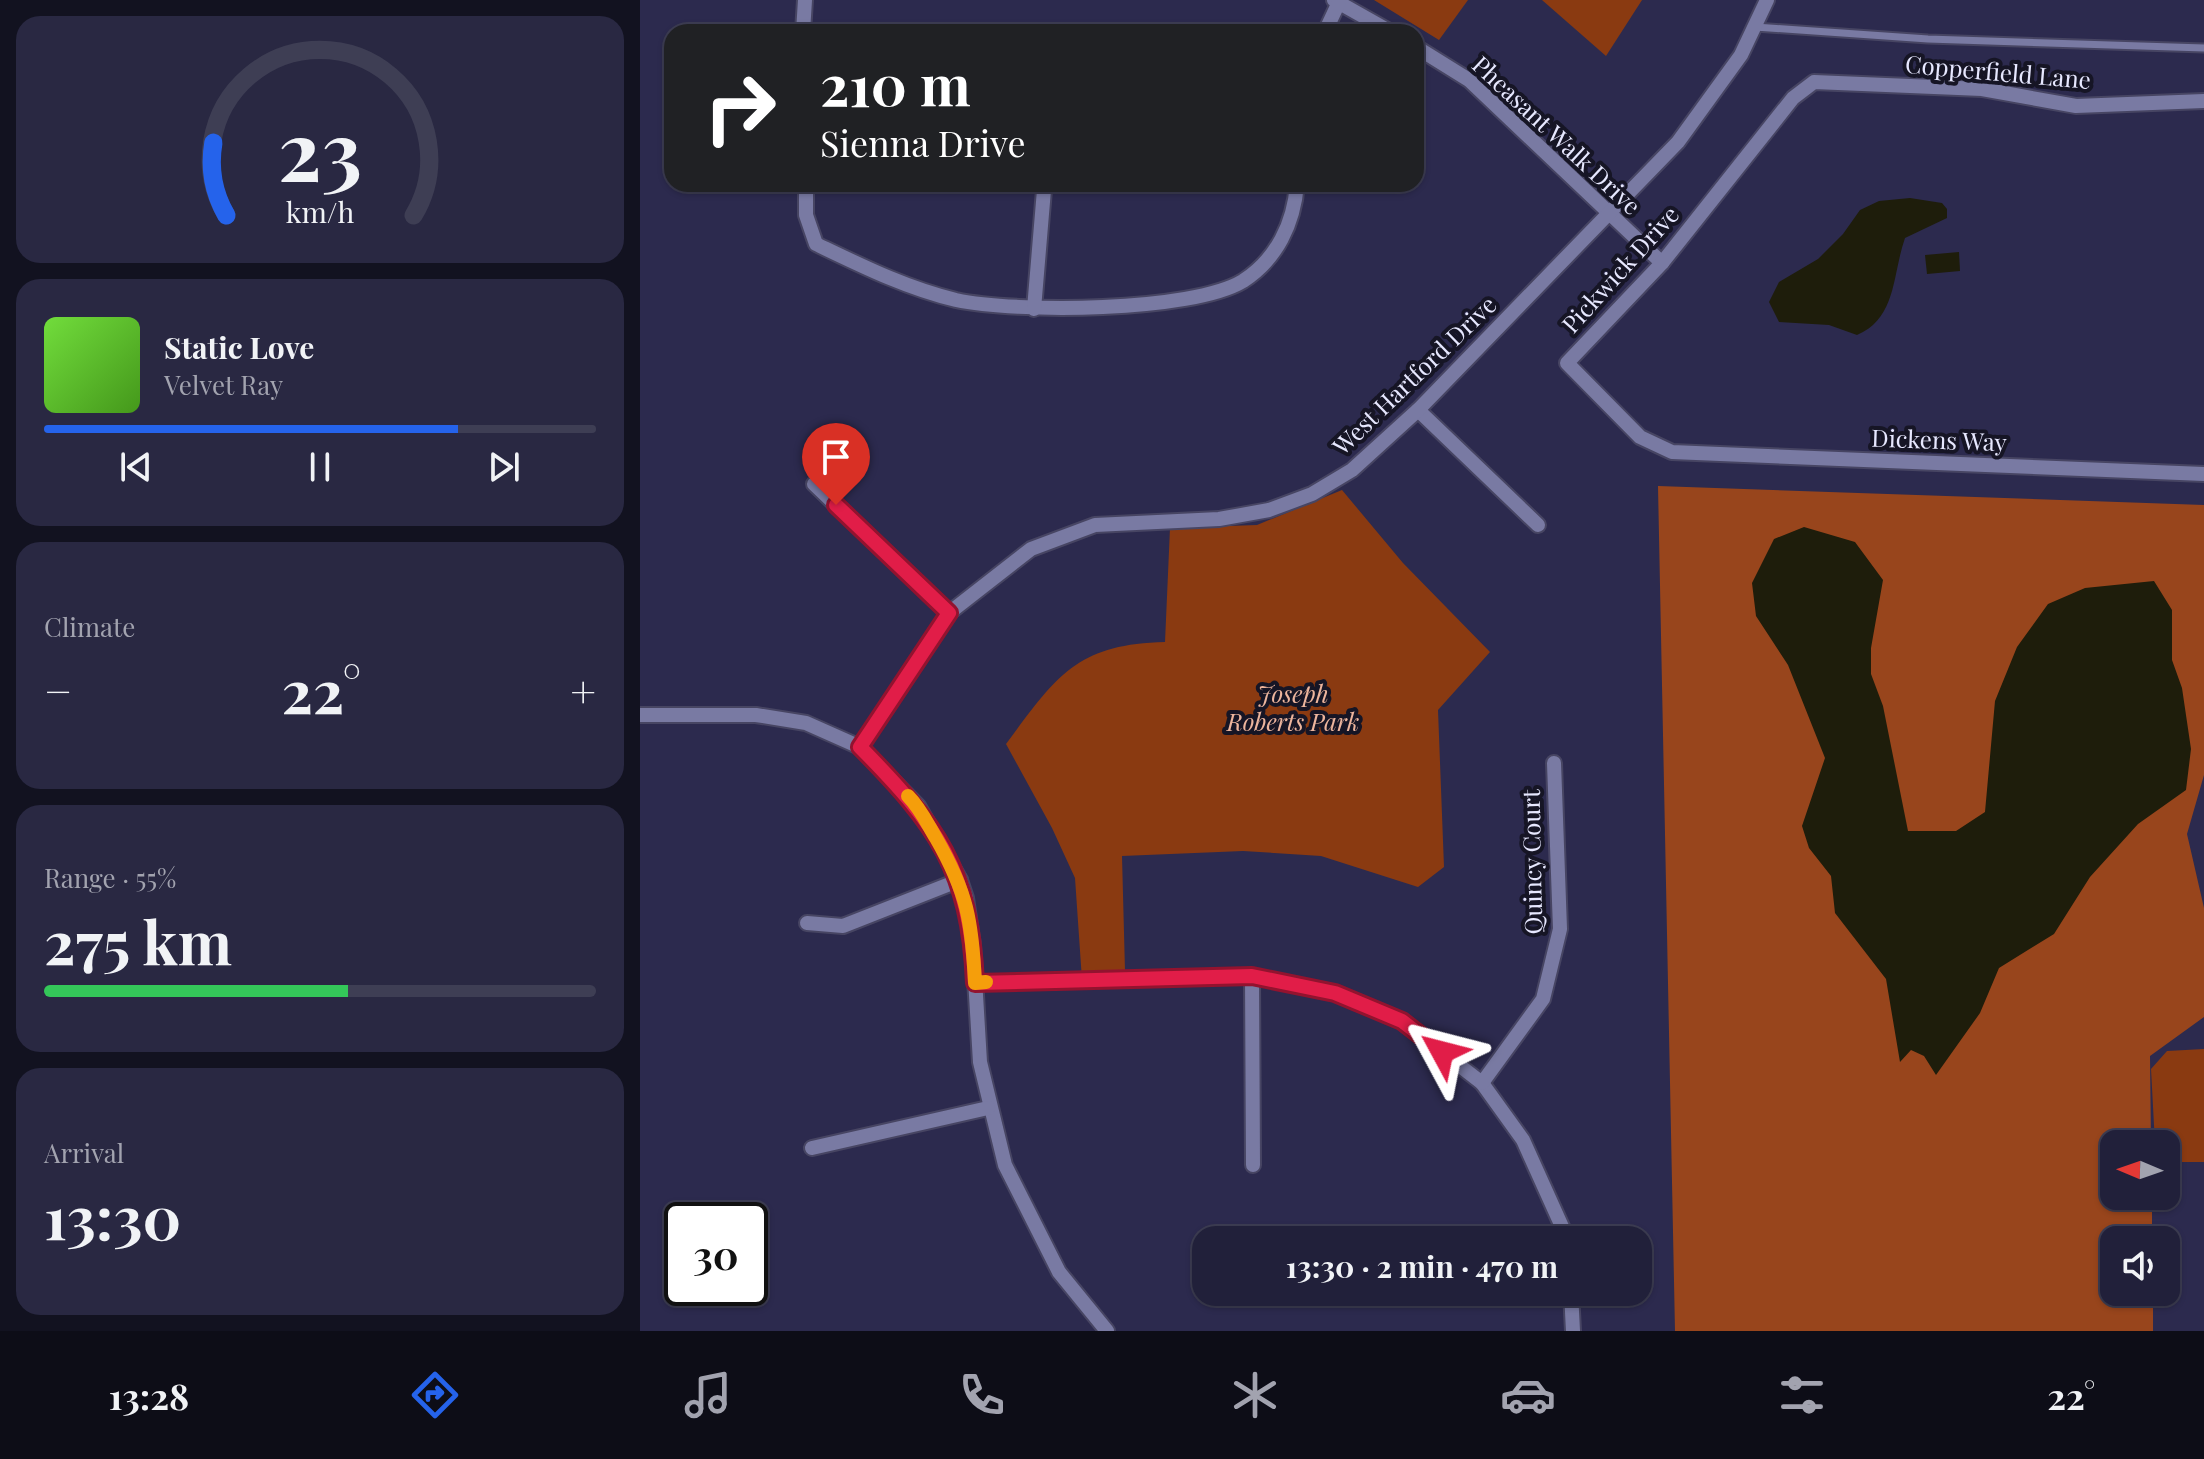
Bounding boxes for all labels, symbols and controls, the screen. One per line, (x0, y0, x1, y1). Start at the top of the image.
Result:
text: 210 m (820, 46, 971, 121)
street label: Copperfield Lane (1904, 47, 2092, 95)
street label: Pheasant Walk Drive (1466, 48, 1648, 221)
icon: right (688, 56, 792, 160)
text: 23 (278, 91, 362, 202)
text: Sienna Drive (820, 118, 1026, 166)
text: km/h (286, 192, 354, 230)
street label: Pickwick Drive (1554, 198, 1685, 339)
street label: West Hartford Drive (1324, 288, 1502, 462)
text: Static Love (164, 327, 314, 367)
text: Velvet Ray (164, 367, 283, 402)
street label: Dickens Way (1871, 421, 2007, 457)
pin (802, 423, 870, 505)
icon: arrive (814, 435, 858, 479)
icon: previous (114, 445, 158, 489)
icon: pause (298, 445, 342, 489)
icon: next (482, 445, 526, 489)
text: Climate (44, 609, 135, 644)
text: 22° (281, 649, 361, 729)
text: − (44, 660, 72, 719)
text: + (570, 660, 596, 719)
park label: Joseph Roberts Park (1226, 677, 1359, 737)
street label: Quincy Court (1514, 789, 1548, 935)
text: Range · 55% (44, 860, 176, 895)
text: 275 km (44, 900, 232, 980)
position arrow (1400, 1010, 1484, 1094)
north arrow (2100, 1130, 2180, 1210)
map controls (2100, 1130, 2180, 1306)
text: Arrival (44, 1135, 124, 1170)
text: 13:30 (44, 1175, 181, 1255)
speed limit sign: 30 (664, 1202, 768, 1306)
button: sound (2100, 1226, 2180, 1306)
text: 13:30 · 2 min · 470 m (1286, 1246, 1558, 1286)
icon: directions (407, 1367, 463, 1423)
icon: music (680, 1367, 736, 1423)
icon: phone (954, 1367, 1010, 1423)
icon: climate (1227, 1367, 1283, 1423)
icon: car (1500, 1367, 1556, 1423)
icon: filters (1774, 1367, 1830, 1423)
text: 13:28 (109, 1371, 189, 1419)
text: 22° (2047, 1371, 2095, 1419)

